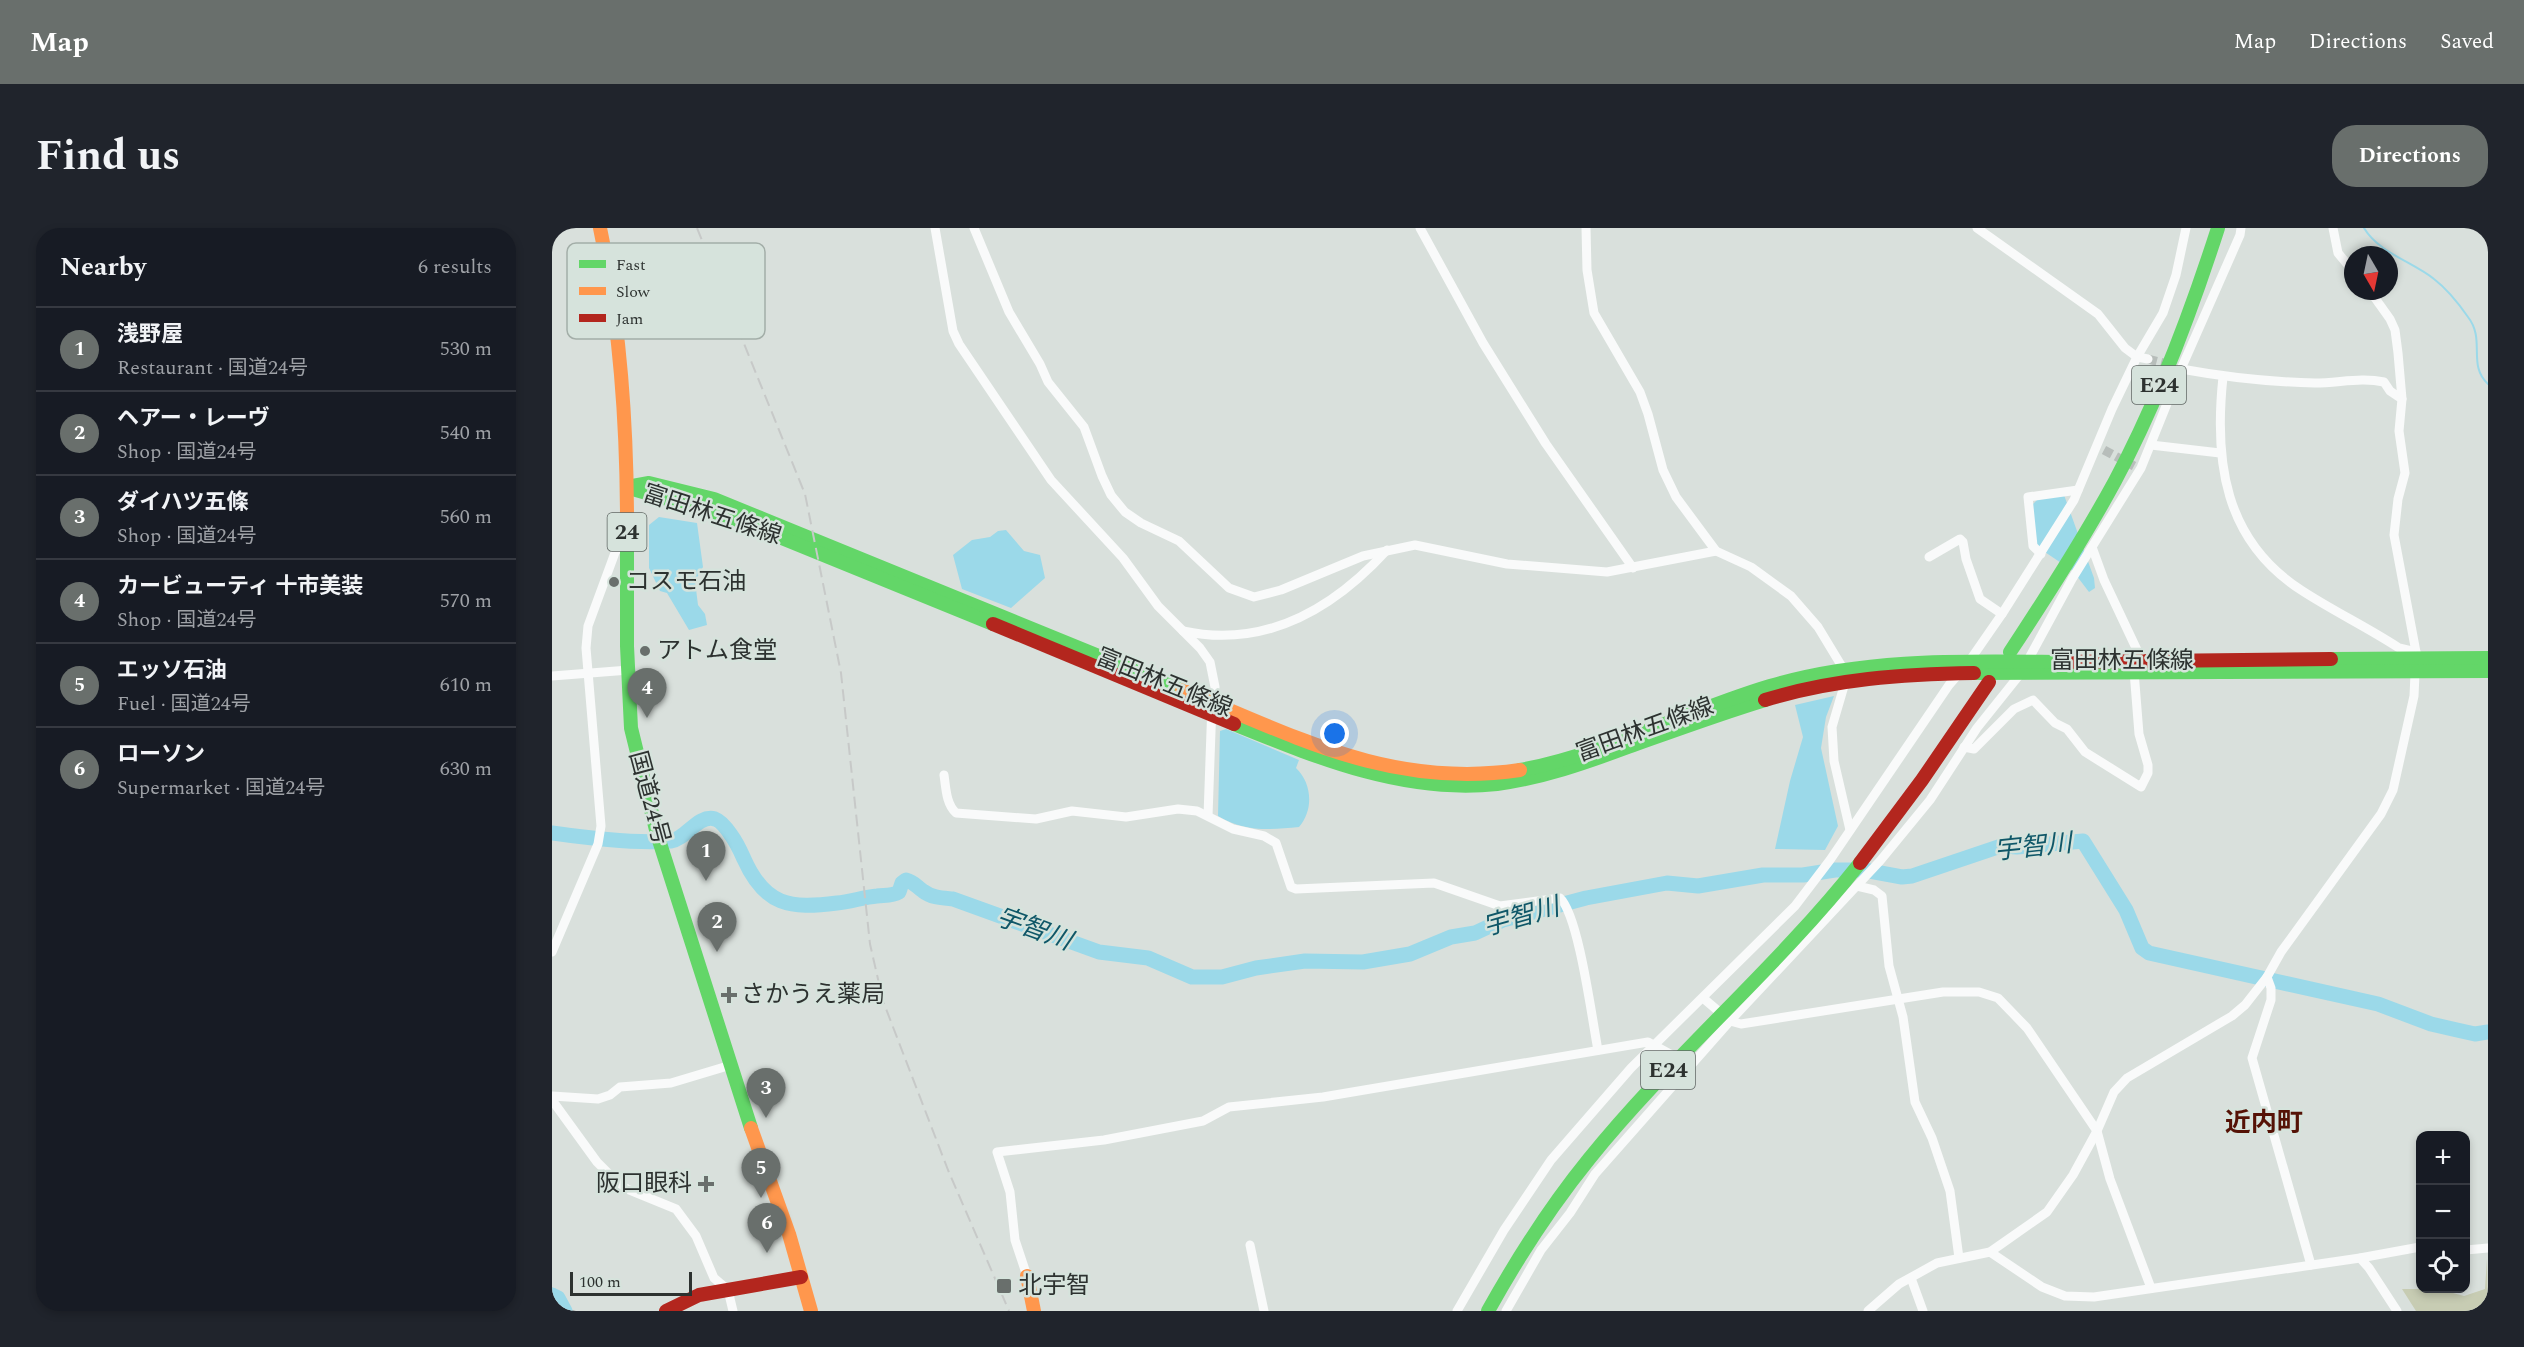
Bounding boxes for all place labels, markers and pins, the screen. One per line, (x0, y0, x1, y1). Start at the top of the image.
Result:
place label: コスモ石油 (626, 564, 746, 600)
marker: コスモ石油 (607, 575, 621, 589)
place label: アトム食堂 (657, 633, 777, 669)
marker: アトム食堂 (638, 644, 652, 658)
pin: 4 (628, 668, 667, 718)
pin: 1 (686, 832, 726, 881)
pin: 2 (698, 902, 736, 952)
place label: さかうえ薬局 (741, 977, 885, 1013)
marker: さかうえ薬局 (722, 988, 736, 1002)
pin: 3 (746, 1068, 786, 1118)
pin: 5 (742, 1148, 780, 1198)
place label: 阪口眼科 (596, 1166, 692, 1202)
marker: 阪口眼科 (697, 1175, 715, 1193)
pin: 6 (748, 1204, 786, 1253)
place label: 北宇智 (1018, 1268, 1090, 1304)
marker: 北宇智 (995, 1277, 1013, 1295)

